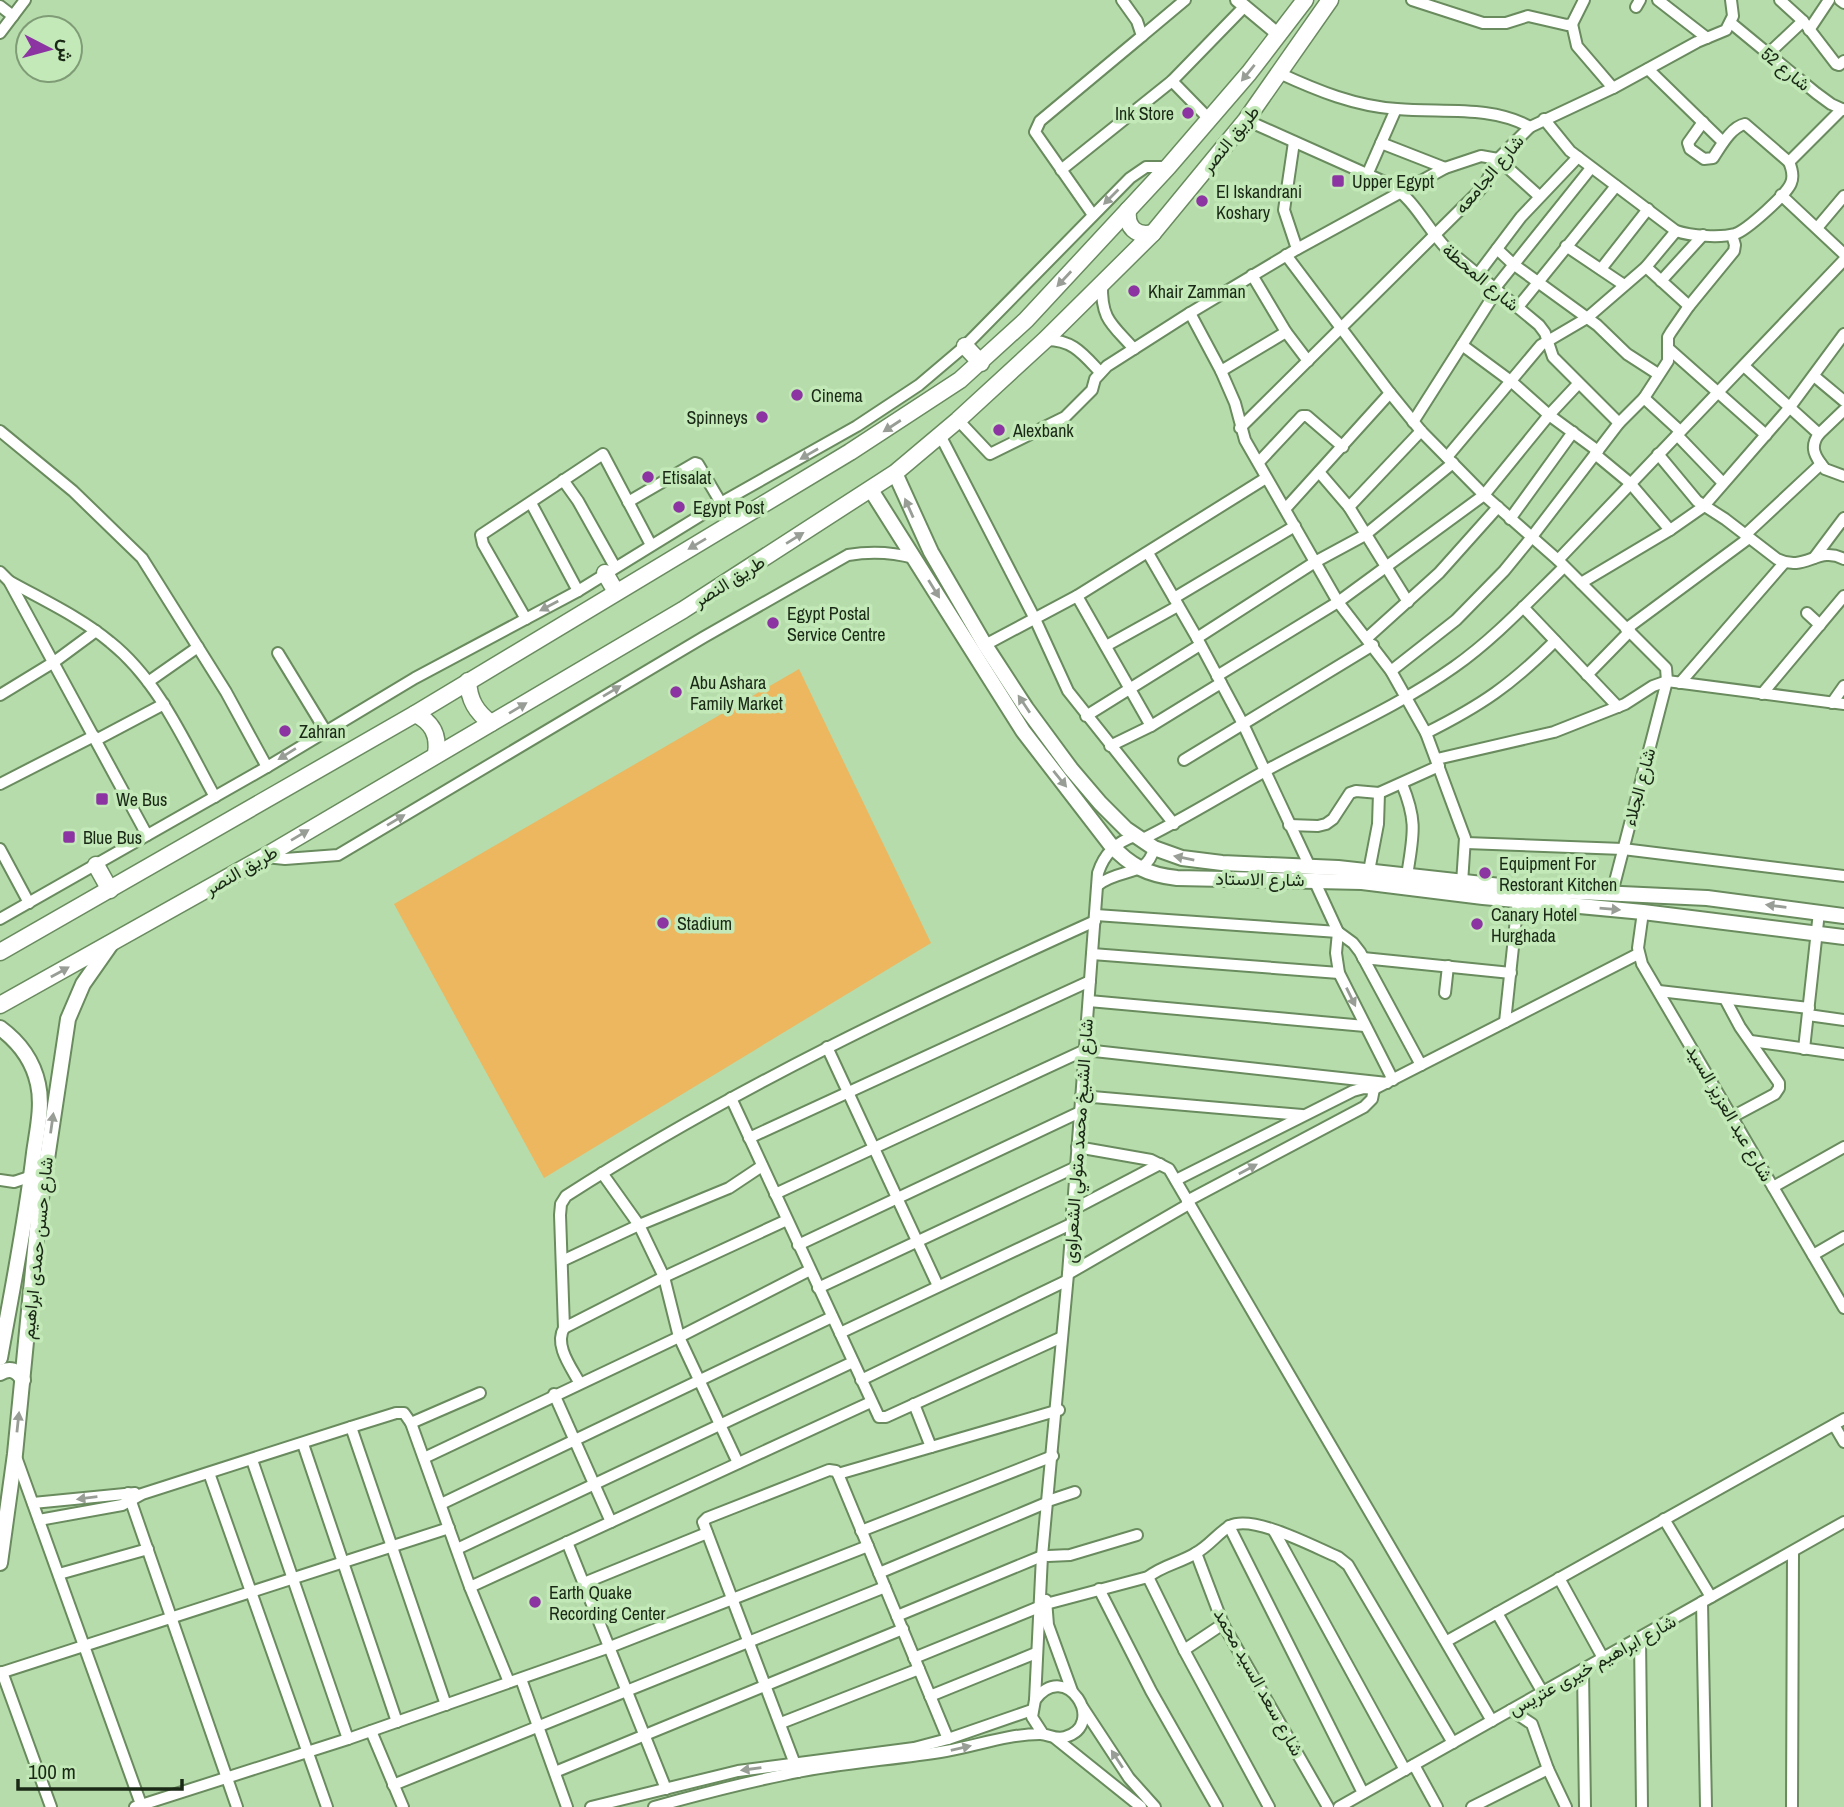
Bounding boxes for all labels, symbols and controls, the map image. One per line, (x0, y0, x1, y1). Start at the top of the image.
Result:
north arrow (14, 14, 84, 84)
text: ش (52, 38, 80, 64)
street label: شارع 52 (1756, 41, 1816, 97)
one-way arrow (1241, 64, 1256, 82)
street label: طريق النصر (1194, 100, 1265, 179)
place label: Ink Store (1115, 101, 1174, 126)
marker: Ink Store (1180, 105, 1196, 121)
street label: شارع الجامعه (1449, 129, 1529, 219)
place label: Upper Egypt (1352, 169, 1434, 194)
marker: Upper Egypt (1330, 173, 1346, 189)
place label: El Iskandrani Koshary (1216, 179, 1302, 225)
one-way arrow (1103, 188, 1119, 205)
marker: El Iskandrani Koshary (1194, 193, 1210, 209)
street label: شارع المحطة (1437, 237, 1525, 317)
one-way arrow (1056, 270, 1072, 288)
place label: Khair Zamman (1148, 279, 1246, 304)
marker: Khair Zamman (1126, 283, 1142, 299)
place label: Cinema (811, 383, 863, 408)
marker: Cinema (789, 387, 805, 403)
place label: Spinneys (686, 405, 748, 430)
marker: Spinneys (754, 409, 770, 425)
place label: Alexbank (1012, 418, 1074, 443)
one-way arrow (882, 420, 901, 433)
marker: Alexbank (991, 422, 1007, 438)
one-way arrow (799, 448, 818, 460)
place label: Etisalat (662, 465, 711, 490)
marker: Etisalat (640, 469, 656, 485)
place label: Egypt Post (693, 495, 764, 520)
one-way arrow (903, 498, 915, 518)
marker: Egypt Post (671, 499, 687, 515)
one-way arrow (786, 532, 805, 545)
one-way arrow (688, 538, 707, 550)
street label: طريق النصر (688, 549, 770, 613)
one-way arrow (927, 580, 940, 599)
one-way arrow (539, 601, 559, 612)
place label: Egypt Postal Service Centre (787, 601, 885, 647)
marker: Egypt Postal Service Centre (765, 615, 781, 631)
place label: Abu Ashara Family Market (689, 670, 783, 716)
marker: Abu Ashara Family Market (668, 684, 684, 700)
one-way arrow (602, 686, 622, 698)
one-way arrow (1017, 694, 1030, 714)
one-way arrow (508, 702, 527, 714)
place label: Zahran (299, 719, 346, 744)
marker: Zahran (277, 723, 293, 739)
street label: شارع الجلاء (1617, 745, 1661, 829)
one-way arrow (277, 747, 297, 760)
one-way arrow (1052, 769, 1067, 787)
place label: We Bus (116, 787, 167, 812)
marker: We Bus (94, 791, 110, 807)
one-way arrow (386, 814, 405, 827)
place label: Blue Bus (83, 825, 142, 850)
marker: Blue Bus (61, 829, 77, 845)
one-way arrow (291, 829, 310, 842)
street label: طريق النصر (199, 839, 282, 901)
place label: Equipment For Restorant Kitchen (1499, 851, 1617, 897)
one-way arrow (1173, 852, 1195, 863)
marker: Equipment For Restorant Kitchen (1477, 865, 1493, 881)
street label: شارع الاستاد (1215, 866, 1305, 892)
one-way arrow (1765, 901, 1787, 912)
place label: Canary Hotel Hurghada (1491, 902, 1577, 948)
one-way arrow (1599, 904, 1621, 915)
place label: Stadium (677, 911, 732, 936)
marker: Stadium (655, 915, 671, 931)
marker: Canary Hotel Hurghada (1469, 916, 1485, 932)
one-way arrow (50, 966, 70, 978)
one-way arrow (1345, 987, 1357, 1007)
street label: شارع الشيخ محمد متولي الشعراوى (1057, 1018, 1102, 1264)
street label: شارع عبد العزيز السيد (1681, 1040, 1779, 1186)
one-way arrow (47, 1112, 58, 1134)
street label: شارع حسن حمدى ابراهيم (15, 1156, 59, 1340)
one-way arrow (1238, 1163, 1257, 1175)
one-way arrow (13, 1411, 24, 1433)
one-way arrow (76, 1493, 98, 1504)
place label: Earth Quake Recording Center (549, 1580, 666, 1626)
marker: Earth Quake Recording Center (527, 1594, 543, 1610)
street label: شارع سعد السيد محمد (1208, 1604, 1310, 1760)
street label: شارع ابراهيم خيرى عتريس (1504, 1609, 1680, 1721)
one-way arrow (950, 1743, 972, 1754)
scale bar (18, 1748, 182, 1792)
one-way arrow (1110, 1750, 1124, 1768)
text: 100 m (28, 1757, 76, 1786)
one-way arrow (739, 1764, 761, 1775)

